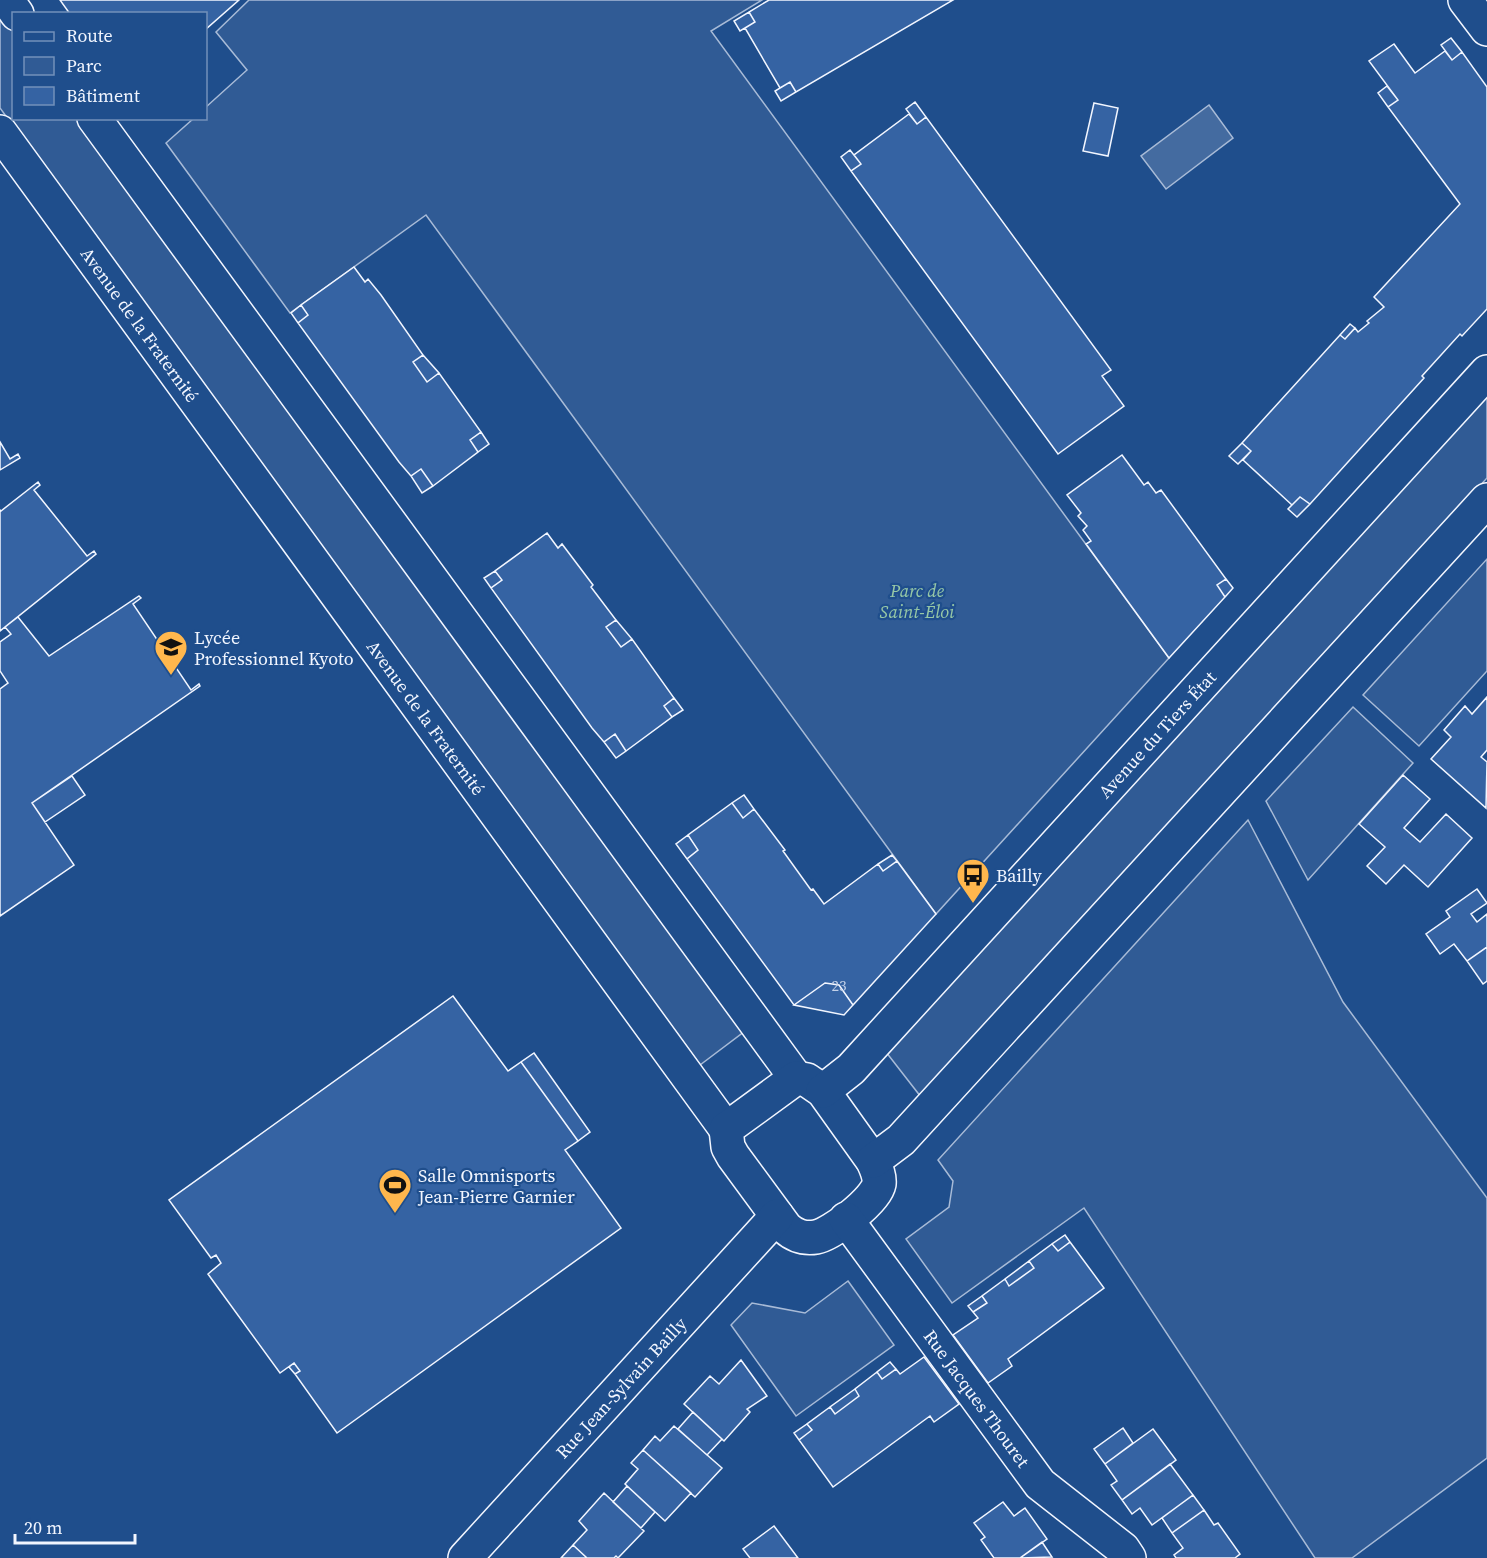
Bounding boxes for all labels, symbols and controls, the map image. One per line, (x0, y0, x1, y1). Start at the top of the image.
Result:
legend (12, 12, 207, 120)
text: Route (66, 23, 113, 48)
text: Parc (66, 53, 102, 78)
text: Bâtiment (66, 83, 140, 108)
street label: Avenue de la Fraternité (75, 242, 205, 407)
park label: Parc de Saint-Éloi (879, 578, 955, 624)
place label: Lycée Professionnel Kyoto (194, 625, 354, 671)
school or university icon: Lycée Professionnel Kyoto (153, 629, 189, 676)
street label: Avenue de la Fraternité (361, 635, 491, 800)
street label: Avenue du Tiers État (1092, 665, 1221, 803)
bus stop icon: Bailly (955, 857, 991, 904)
place label: Bailly (996, 863, 1042, 888)
house number: 23 (831, 975, 847, 996)
place label: Salle Omnisports Jean-Pierre Garnier (417, 1163, 575, 1209)
sports icon: Salle Omnisports Jean-Pierre Garnier (377, 1167, 413, 1214)
street label: Rue Jean-Sylvain Bailly (550, 1311, 692, 1463)
street label: Rue Jacques Thouret (918, 1324, 1036, 1472)
scale bar (15, 1507, 135, 1545)
text: 20 m (24, 1515, 62, 1540)

